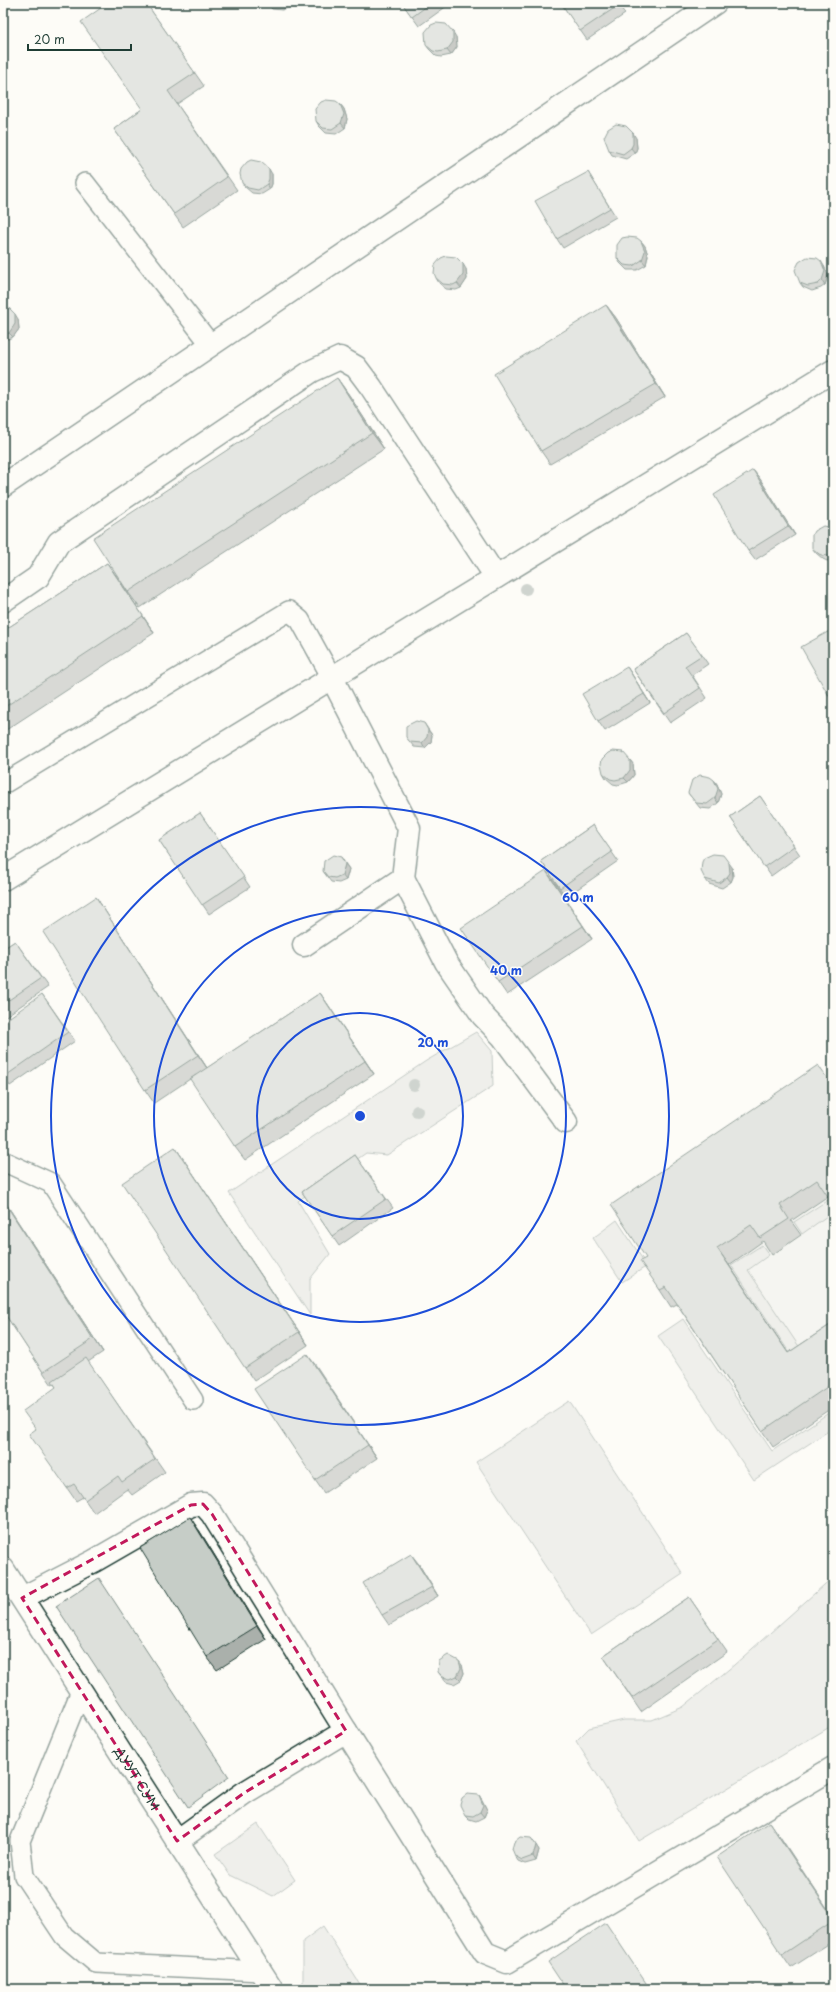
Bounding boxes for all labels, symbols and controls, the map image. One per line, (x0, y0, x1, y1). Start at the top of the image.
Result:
scale bar (28, 26, 131, 52)
text: 20 m (34, 30, 65, 48)
text: 60 m (562, 888, 594, 906)
text: 40 m (490, 961, 522, 979)
text: 20 m (417, 1033, 449, 1051)
centre of rings (353, 1109, 367, 1123)
street label: ДУУТ СУМ (110, 1742, 165, 1814)

